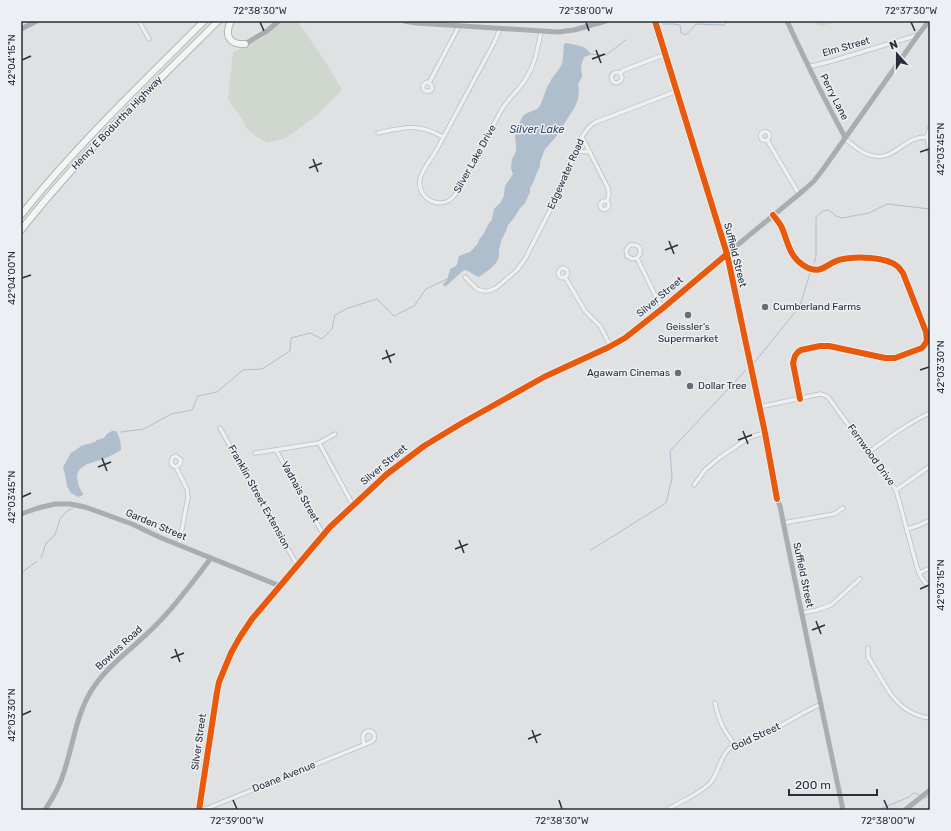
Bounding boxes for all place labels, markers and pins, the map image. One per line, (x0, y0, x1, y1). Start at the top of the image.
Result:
place label: Cumberland Farms (773, 301, 861, 313)
marker: Cumberland Farms (760, 302, 770, 312)
marker: Geissler's Supermarket (683, 310, 693, 320)
place label: Geissler's Supermarket (658, 321, 718, 345)
place label: Agawam Cinemas (587, 367, 670, 379)
marker: Agawam Cinemas (673, 368, 683, 378)
place label: Dollar Tree (698, 380, 747, 392)
marker: Dollar Tree (685, 381, 695, 391)

